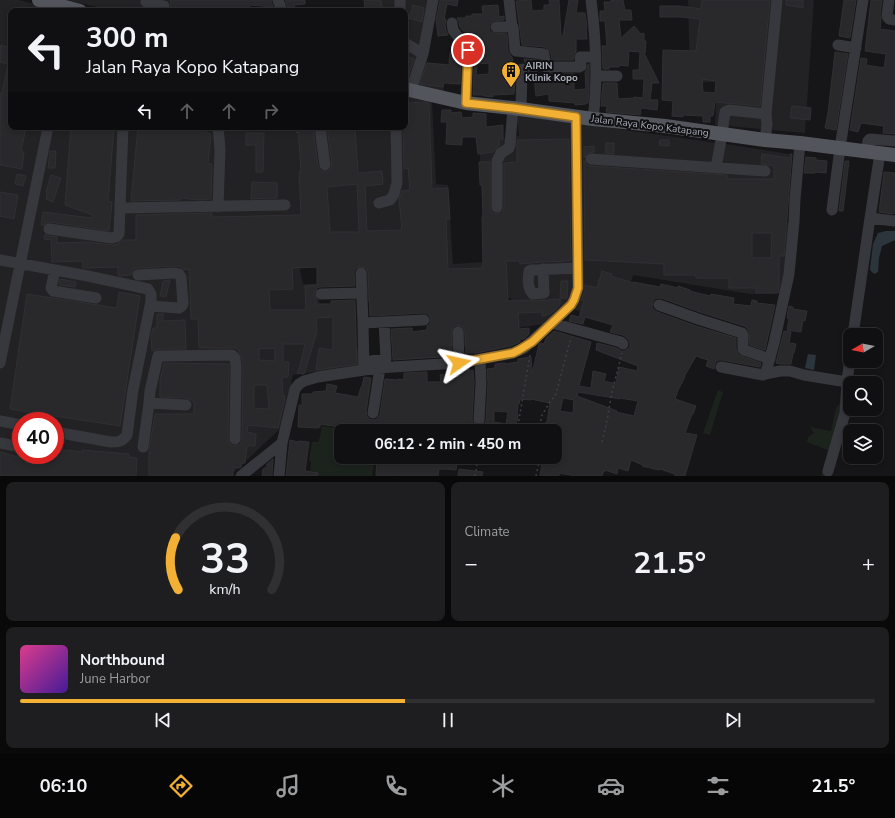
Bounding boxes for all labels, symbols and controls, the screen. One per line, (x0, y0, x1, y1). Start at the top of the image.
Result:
text: 300 m (86, 19, 169, 57)
icon: left (20, 24, 72, 76)
pin (451, 33, 485, 67)
icon: arrive (457, 39, 479, 61)
text: Jalan Raya Kopo Katapang (86, 55, 299, 79)
place label: AIRIN Klinik Kopo (525, 59, 578, 85)
building icon: AIRIN Klinik Kopo (500, 60, 522, 88)
icon: left (134, 100, 156, 122)
icon: ahead (176, 100, 198, 122)
icon: ahead (218, 100, 240, 122)
icon: right (260, 100, 282, 122)
street label: Jalan Raya Kopo Katapang (589, 112, 710, 140)
north arrow (843, 328, 883, 368)
map controls (843, 328, 883, 464)
position arrow (438, 342, 480, 384)
button: search (843, 376, 883, 416)
speed limit sign: 40 (12, 412, 64, 464)
button: layers (843, 424, 883, 464)
text: 06:12 · 2 min · 450 m (375, 434, 521, 454)
text: Climate (465, 523, 510, 541)
text: 33 (200, 530, 250, 587)
text: 21.5° (633, 543, 706, 584)
text: − (465, 549, 478, 579)
text: + (862, 549, 875, 579)
text: km/h (210, 579, 241, 598)
text: Northbound (80, 650, 165, 670)
text: June Harbor (80, 670, 150, 688)
icon: previous (152, 709, 174, 731)
icon: pause (437, 709, 459, 731)
icon: next (722, 709, 744, 731)
icon: directions (167, 772, 195, 800)
icon: music (274, 772, 302, 800)
icon: phone (382, 772, 410, 800)
icon: climate (489, 772, 517, 800)
icon: car (597, 772, 625, 800)
icon: filters (704, 772, 732, 800)
text: 06:10 (40, 774, 87, 798)
text: 21.5° (812, 774, 855, 798)

